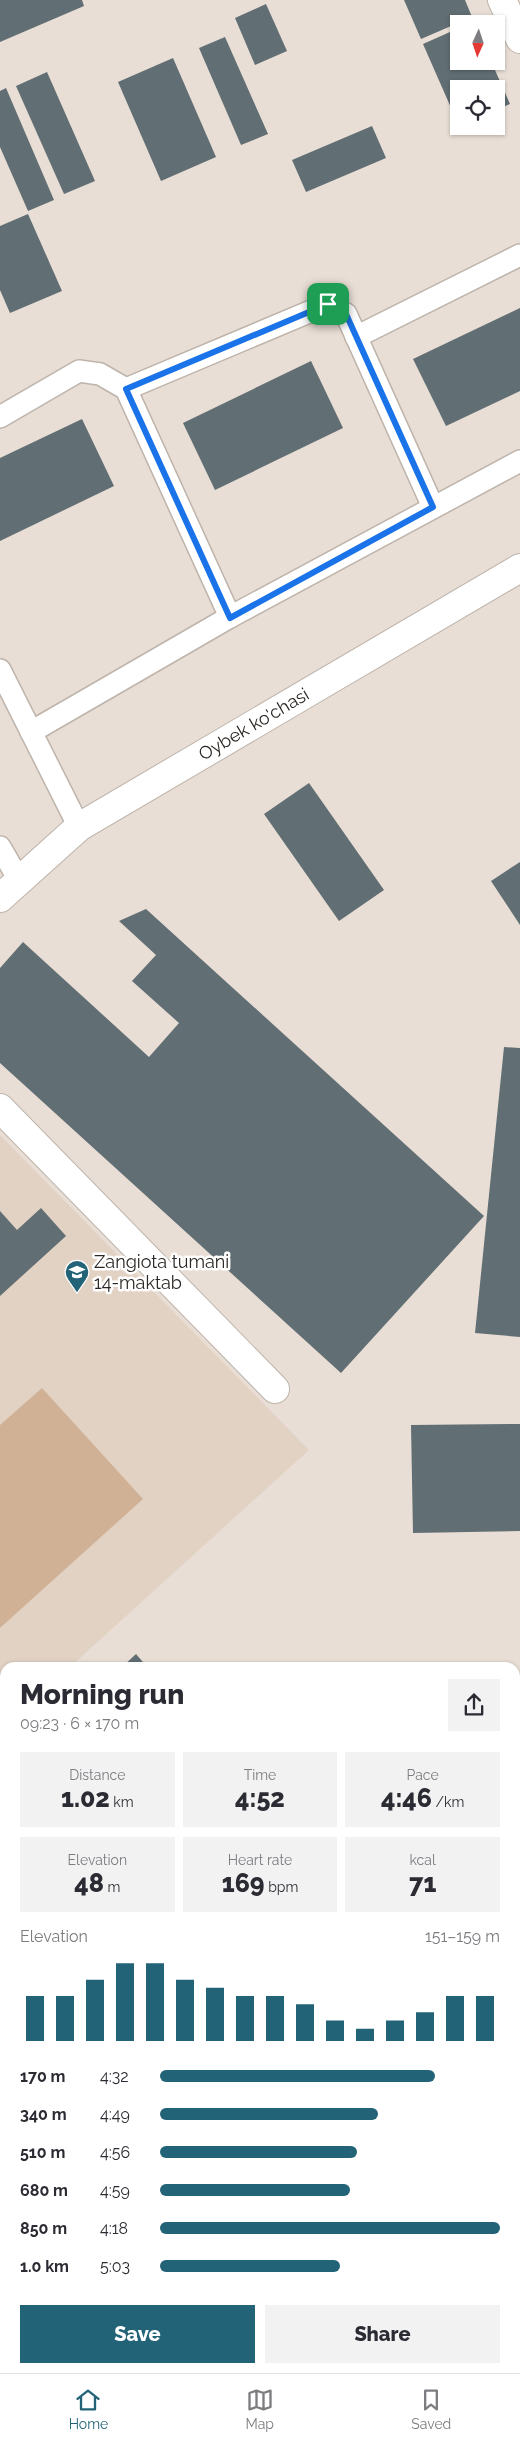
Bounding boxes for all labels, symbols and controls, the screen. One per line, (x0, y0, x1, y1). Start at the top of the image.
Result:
north arrow (450, 15, 505, 70)
map controls (450, 15, 505, 135)
button: locate (450, 80, 505, 135)
pin (307, 283, 349, 325)
icon: arrive (314, 290, 342, 318)
street label: Oybek ko'chasi (195, 683, 313, 764)
place label: Zangiota tumani 14-maktab (94, 1251, 229, 1293)
school or university icon: Zangiota tumani 14-maktab (64, 1259, 90, 1293)
text: Morning run (20, 1678, 184, 1711)
button: share (448, 1679, 500, 1731)
text: 09:23 · 6 × 170 m (20, 1714, 139, 1733)
text: Distance (69, 1767, 125, 1783)
text: Time (244, 1767, 276, 1783)
text: Pace (407, 1767, 439, 1783)
text: 1.02 (61, 1783, 110, 1813)
text: 4:52 (235, 1783, 285, 1813)
text: 4:46 (381, 1783, 432, 1813)
text: km (110, 1794, 134, 1810)
text: /km (432, 1794, 464, 1810)
text: Elevation (68, 1852, 127, 1868)
text: Heart rate (228, 1852, 292, 1868)
text: kcal (410, 1852, 436, 1868)
text: 48 (74, 1868, 104, 1898)
text: 169 (222, 1868, 265, 1898)
text: 71 (409, 1868, 436, 1898)
text: m (104, 1879, 120, 1895)
text: bpm (265, 1879, 298, 1895)
text: Elevation (20, 1927, 88, 1946)
text: 151–159 m (425, 1927, 500, 1946)
text: 170 m (20, 2067, 65, 2086)
text: 4:32 (100, 2067, 129, 2086)
text: 340 m (20, 2105, 67, 2124)
text: 4:49 (100, 2105, 130, 2124)
text: 510 m (20, 2143, 65, 2162)
text: 4:56 (100, 2143, 130, 2162)
text: 680 m (20, 2181, 68, 2200)
text: 4:59 (100, 2181, 130, 2200)
text: 850 m (20, 2219, 67, 2238)
text: 4:18 (100, 2219, 128, 2238)
text: 1.0 km (20, 2257, 69, 2276)
text: 5:03 (100, 2257, 130, 2276)
button: Save (20, 2305, 255, 2363)
button: Share (265, 2305, 500, 2363)
tab: Home (69, 2386, 108, 2432)
tab: Map (246, 2386, 274, 2432)
tab: Saved (411, 2386, 451, 2432)

